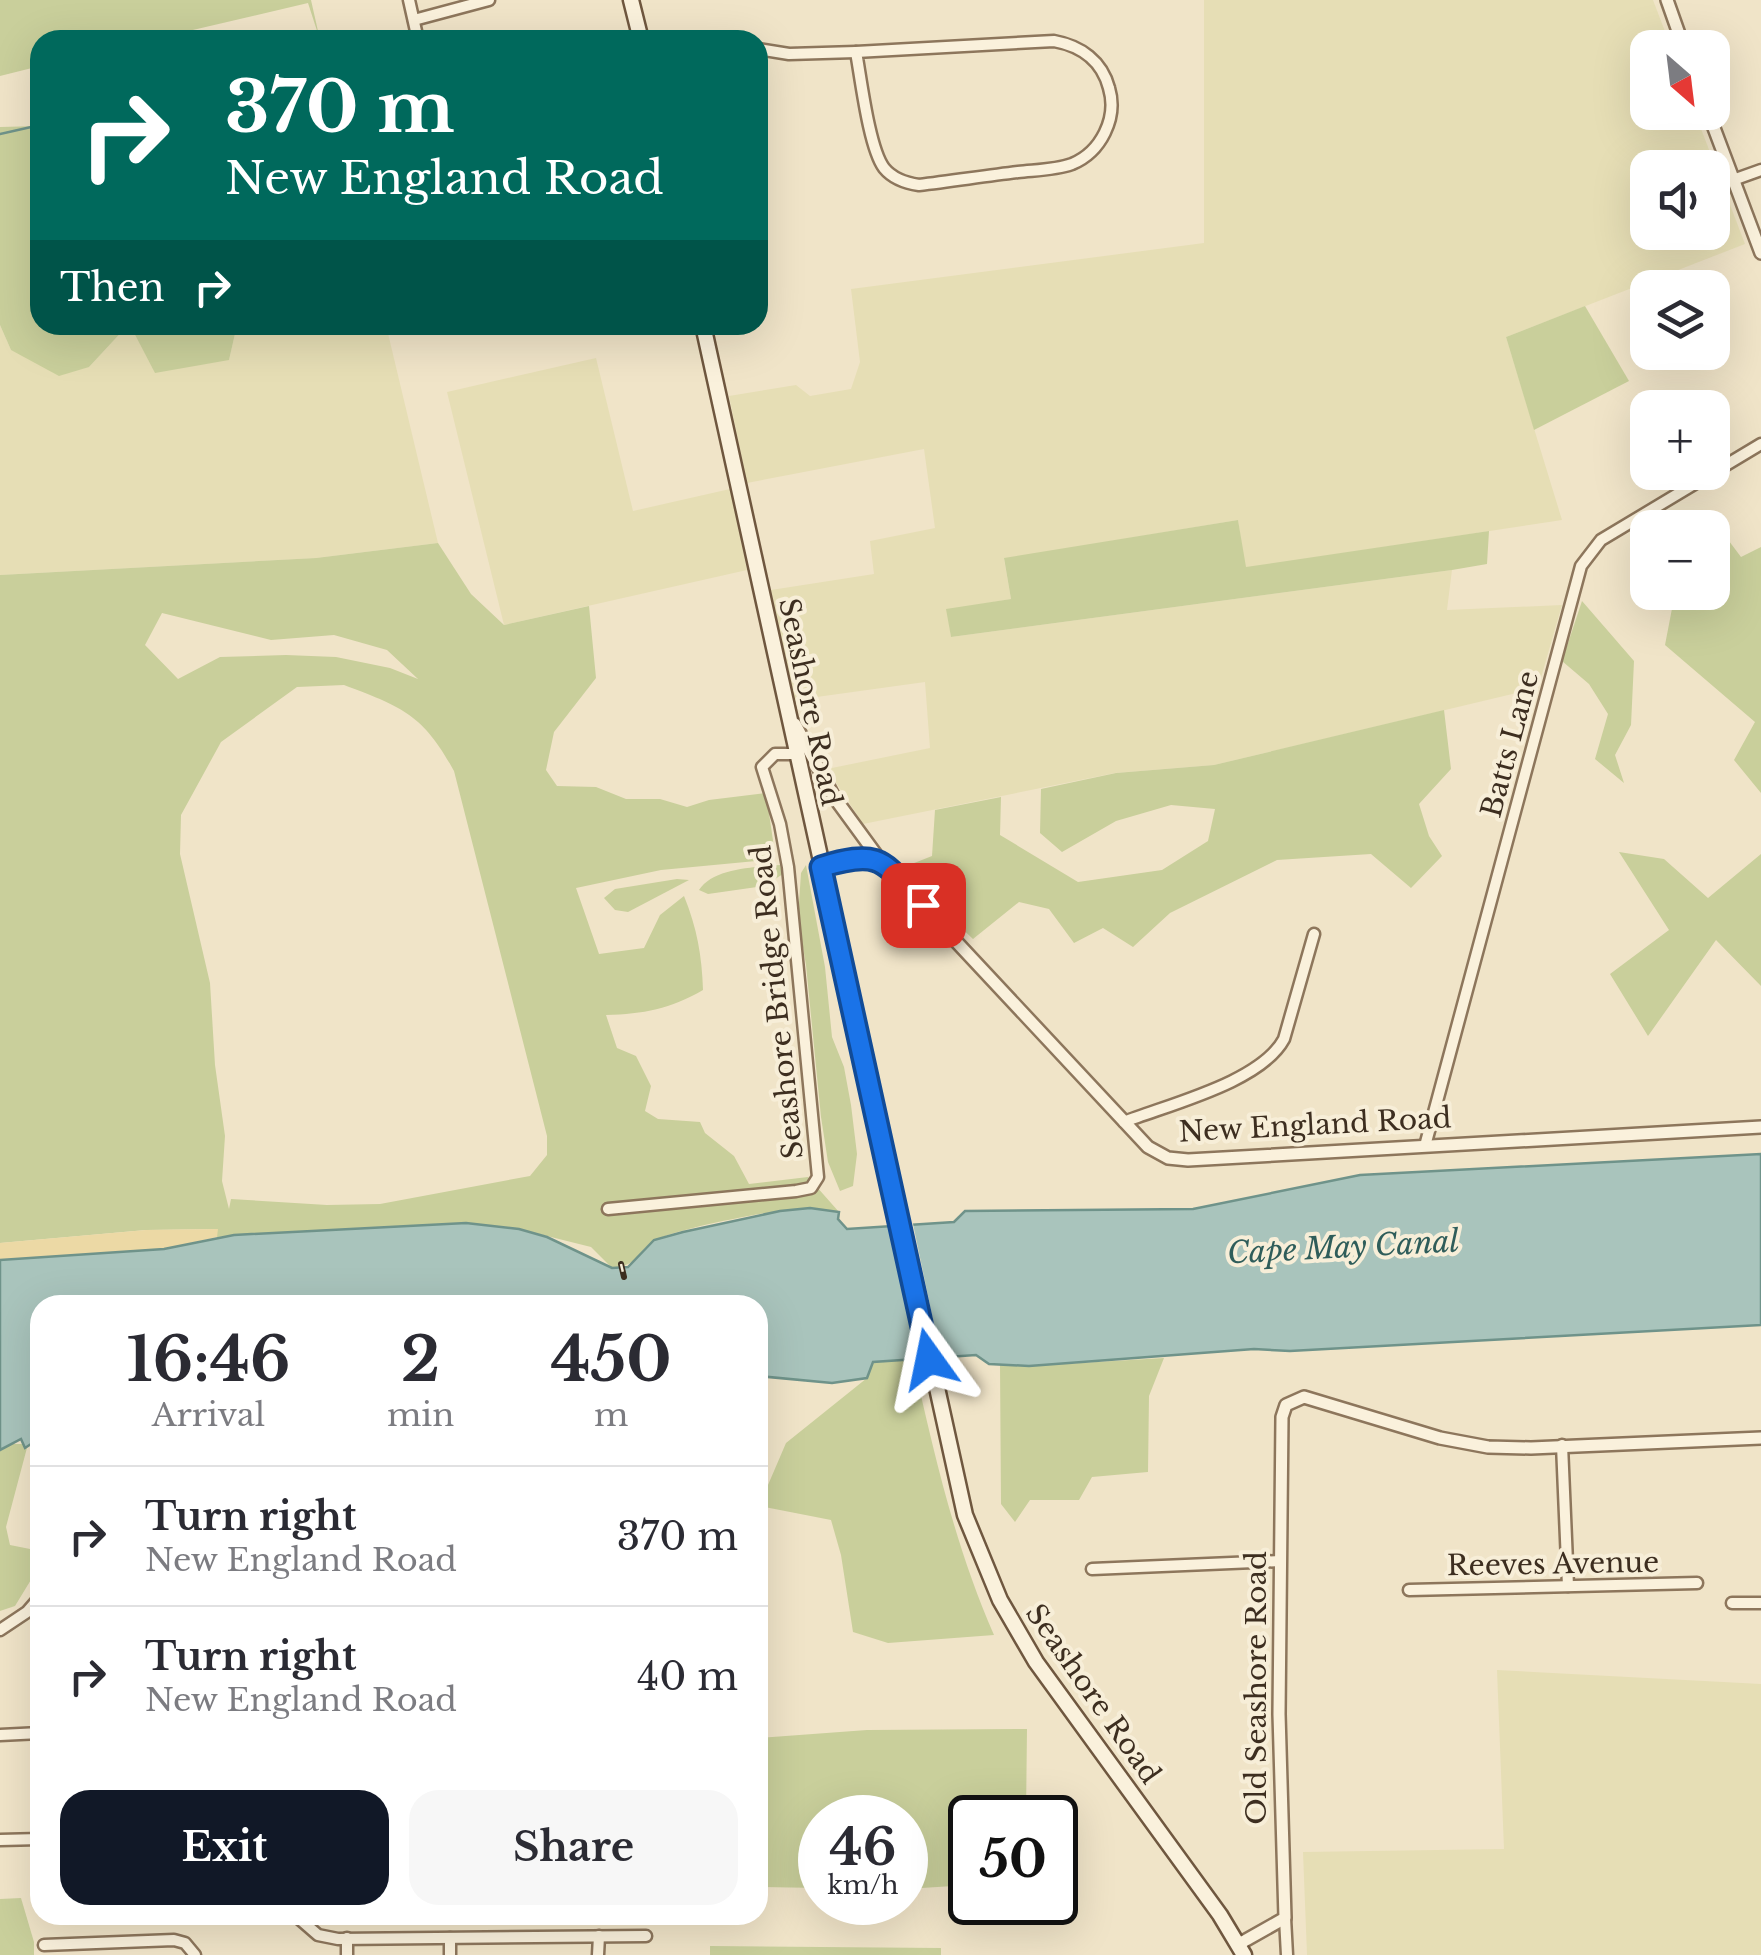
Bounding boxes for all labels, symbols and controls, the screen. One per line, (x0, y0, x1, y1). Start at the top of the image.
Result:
north arrow (1630, 30, 1730, 130)
map controls (1630, 30, 1730, 610)
text: 370 m (225, 64, 455, 151)
icon: right (60, 70, 190, 200)
text: New England Road (225, 150, 664, 206)
button: sound (1630, 150, 1730, 250)
icon: right (185, 260, 240, 315)
text: Then (60, 264, 165, 311)
button: layers (1630, 270, 1730, 370)
button: + (1630, 390, 1730, 490)
button: − (1630, 510, 1730, 610)
street label: Seashore Road (771, 595, 849, 809)
street label: Batts Lane (1474, 667, 1546, 821)
street label: Seashore Bridge Road (743, 843, 811, 1161)
pin (881, 863, 966, 948)
icon: arrive (896, 878, 951, 933)
street label: New England Road (1178, 1100, 1452, 1150)
water label: Cape May Canal (1226, 1222, 1460, 1272)
position arrow (877, 1307, 981, 1411)
text: 16:46 (126, 1323, 290, 1397)
text: 2 (401, 1323, 440, 1397)
text: 450 (551, 1323, 672, 1397)
text: Arrival (152, 1395, 265, 1435)
text: min (387, 1395, 454, 1435)
text: m (594, 1395, 628, 1435)
text: Turn right (145, 1493, 356, 1540)
icon: right (60, 1509, 115, 1564)
text: 370 m (617, 1513, 738, 1560)
text: New England Road (145, 1540, 457, 1580)
street label: Reeves Avenue (1447, 1545, 1659, 1583)
street label: Old Seashore Road (1239, 1551, 1274, 1825)
street label: Seashore Road (1018, 1597, 1168, 1791)
text: Turn right (145, 1633, 356, 1680)
icon: right (60, 1649, 115, 1704)
text: 40 m (637, 1653, 738, 1700)
text: New England Road (145, 1680, 457, 1720)
button: Exit (60, 1790, 389, 1905)
button: Share (409, 1790, 738, 1905)
speed limit sign: 50 (948, 1795, 1078, 1925)
text: 46 (830, 1816, 896, 1879)
text: km/h (828, 1870, 898, 1901)

